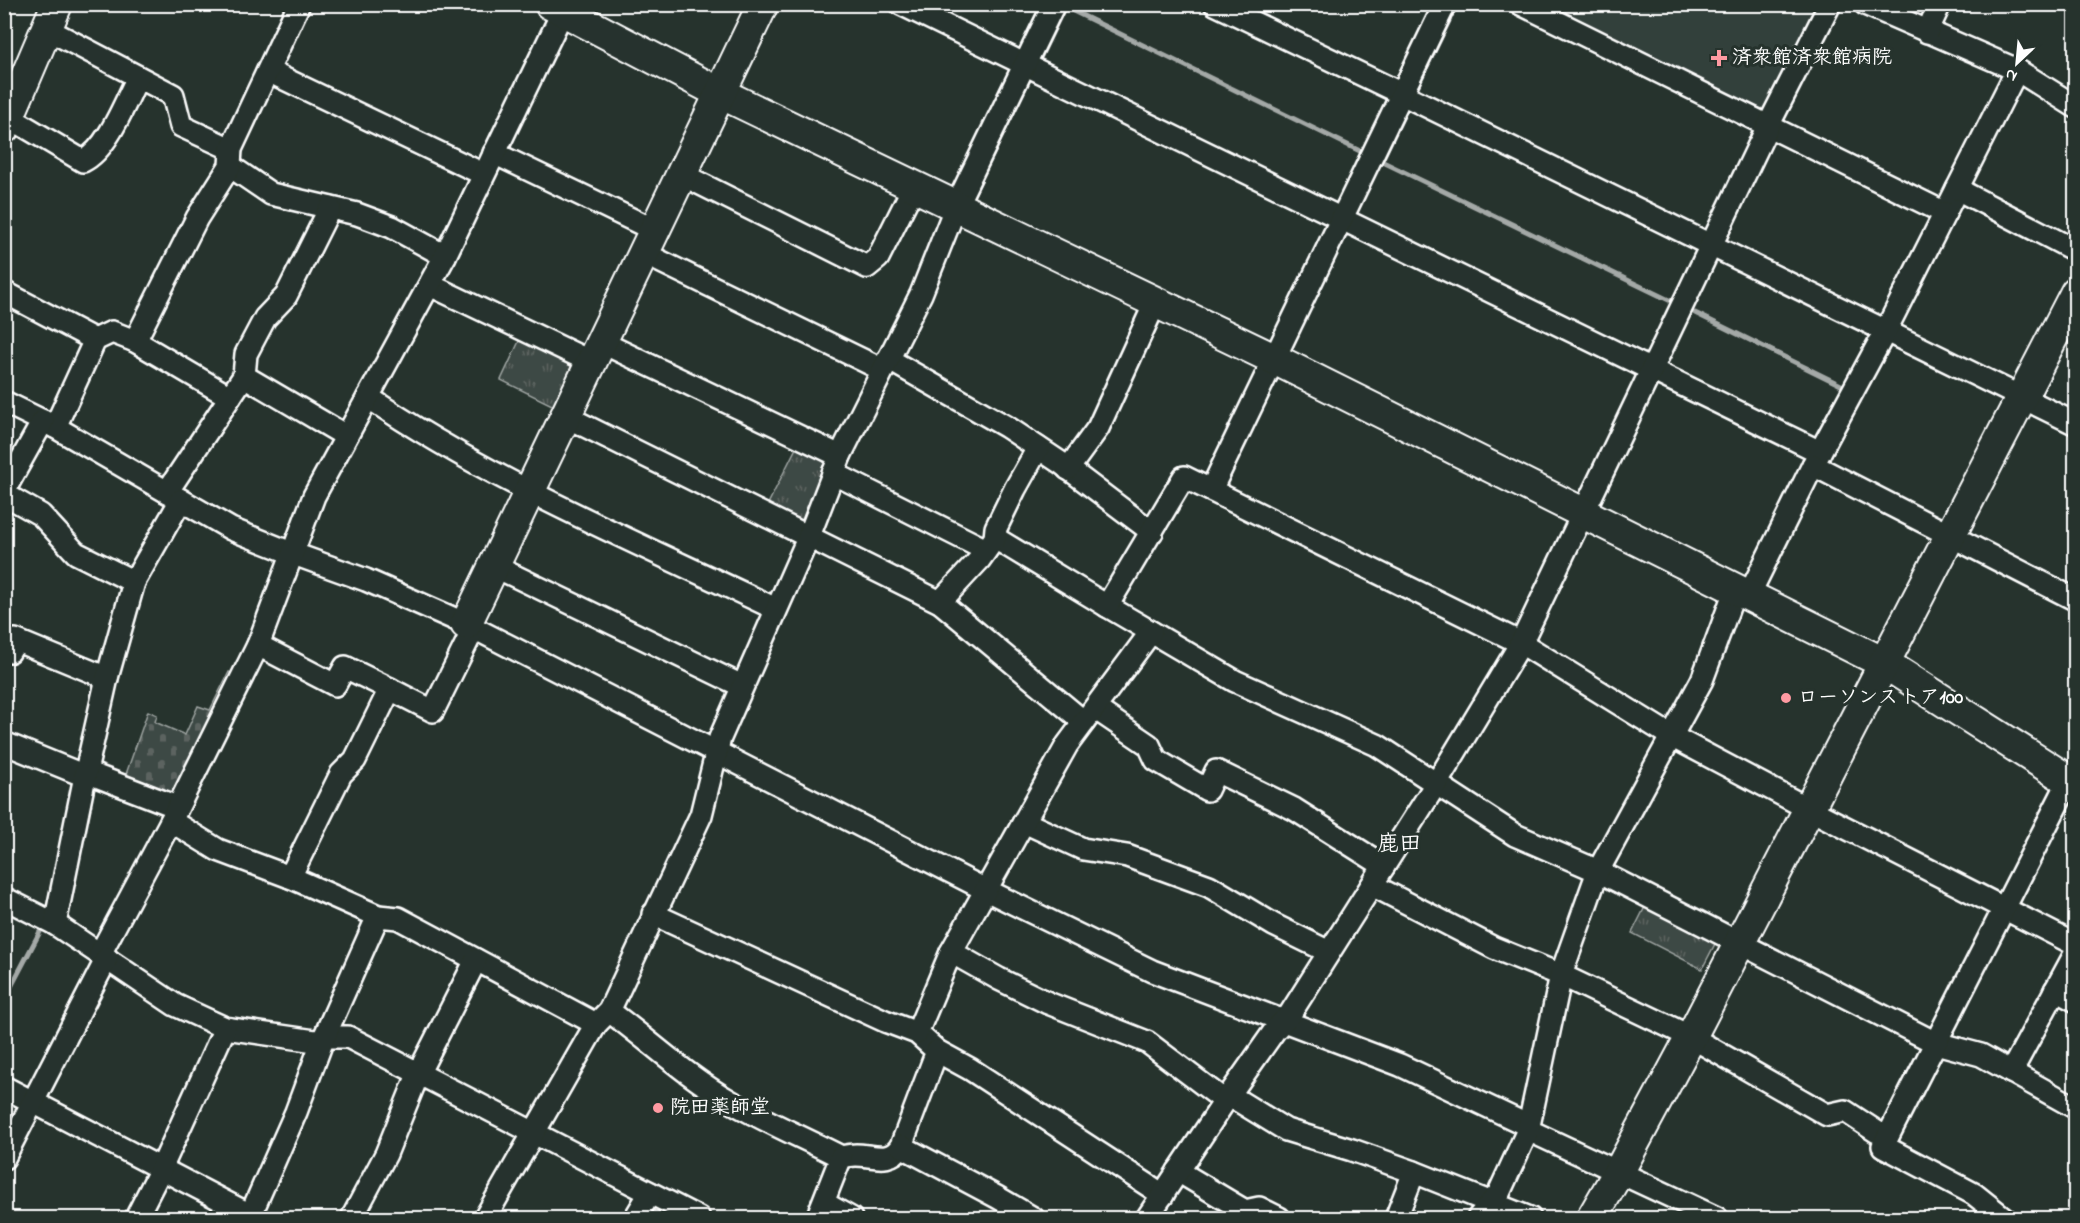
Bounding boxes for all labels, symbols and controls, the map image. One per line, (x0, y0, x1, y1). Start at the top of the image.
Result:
north arrow (1987, 33, 2047, 93)
place label: 済衆館済衆館病院 (1732, 44, 1892, 73)
marker: 済衆館済衆館病院 (1710, 49, 1728, 67)
text: N (2001, 61, 2021, 88)
place label: ローソンストア100 (1798, 684, 1964, 713)
marker: ローソンストア100 (1779, 691, 1793, 705)
district label: 鹿田 (1377, 829, 1421, 861)
place label: 院田薬師堂 (670, 1094, 770, 1123)
marker: 院田薬師堂 (651, 1101, 665, 1115)

